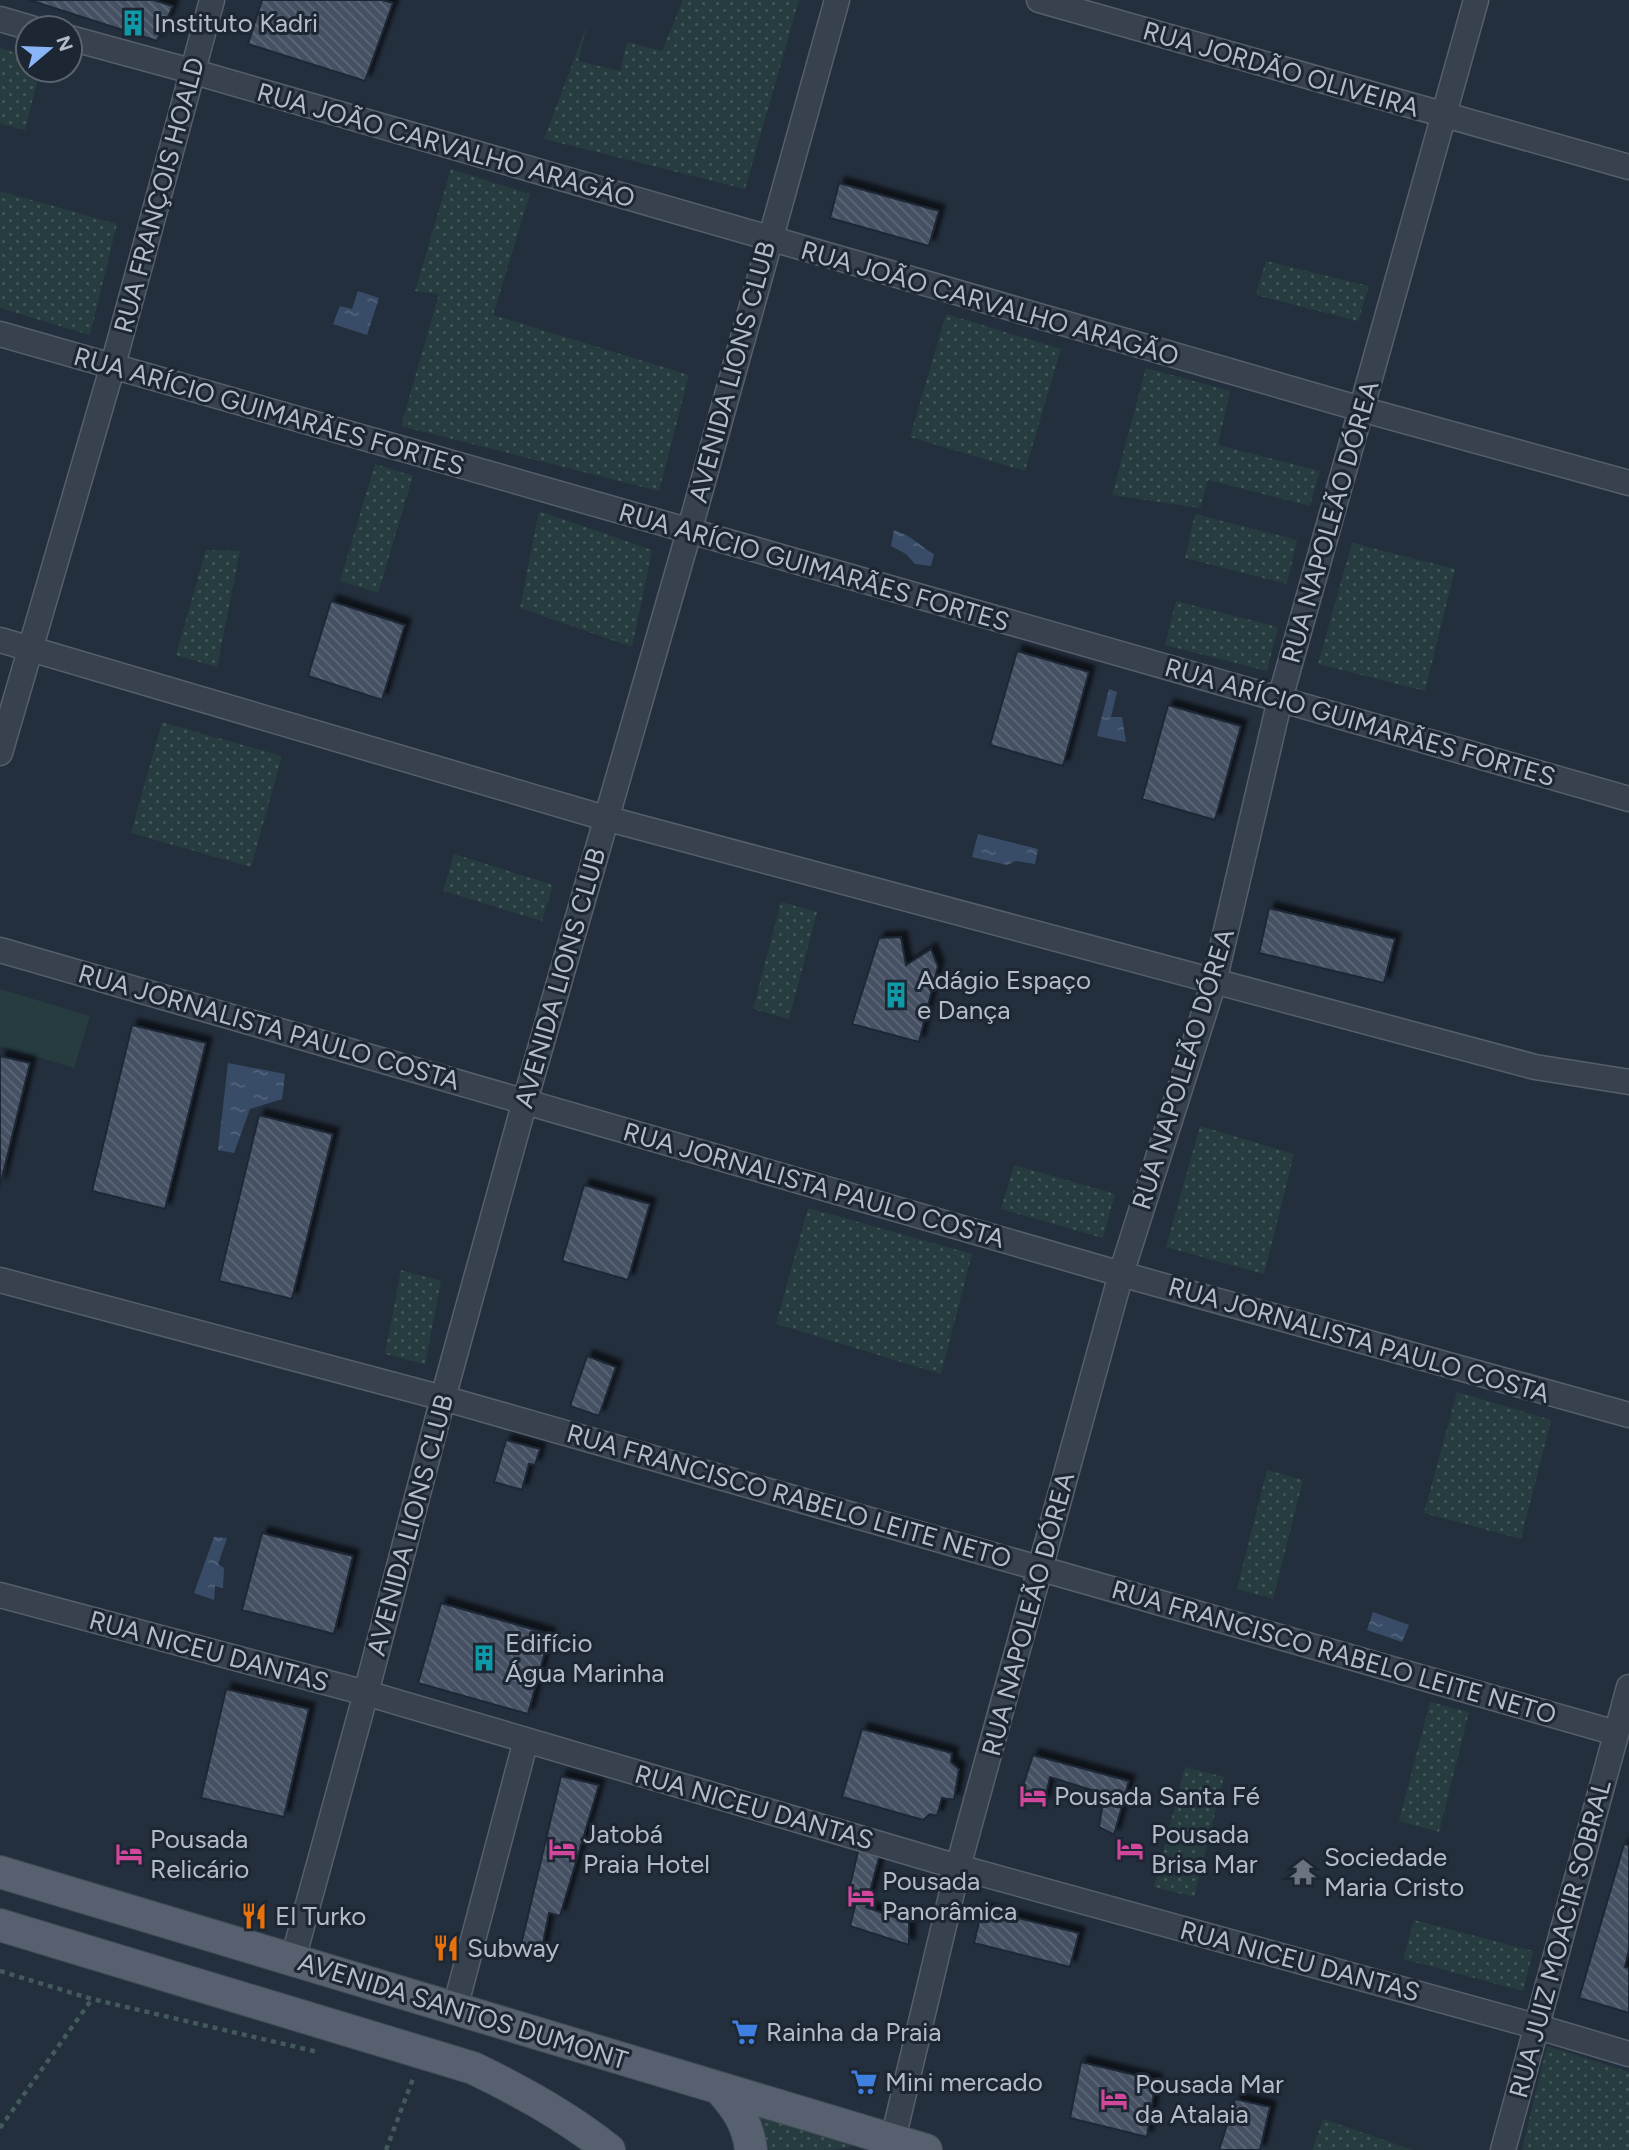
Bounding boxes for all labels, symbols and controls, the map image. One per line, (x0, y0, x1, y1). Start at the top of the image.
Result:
place label: Instituto Kadri (154, 7, 318, 39)
building icon: Instituto Kadri (118, 8, 148, 38)
north arrow (14, 14, 84, 84)
street label: RUA JORDÃO OLIVEIRA (1139, 14, 1423, 124)
text: N (51, 33, 78, 54)
street label: RUA FRANÇOIS HOALD (107, 54, 211, 336)
street label: RUA JOÃO CARVALHO ARAGÃO (253, 76, 639, 214)
street label: RUA JOÃO CARVALHO ARAGÃO (797, 234, 1183, 372)
street label: AVENIDA LIONS CLUB (682, 238, 782, 506)
street label: RUA ARÍCIO GUIMARÃES FORTES (70, 340, 468, 482)
street label: RUA NAPOLEÃO DÓREA (1274, 377, 1386, 667)
street label: RUA ARÍCIO GUIMARÃES FORTES (615, 496, 1013, 638)
street label: RUA ARÍCIO GUIMARÃES FORTES (1161, 651, 1559, 793)
street label: AVENIDA LIONS CLUB (508, 844, 612, 1112)
street label: RUA NAPOLEÃO DÓREA (1125, 924, 1241, 1213)
street label: RUA JORNALISTA PAULO COSTA (75, 957, 464, 1097)
place label: Adágio Espaço e Dança (917, 964, 1091, 1026)
building icon: Adágio Espaço e Dança (881, 980, 911, 1010)
street label: RUA JORNALISTA PAULO COSTA (620, 1115, 1009, 1255)
street label: RUA JORNALISTA PAULO COSTA (1165, 1270, 1554, 1410)
street label: AVENIDA LIONS CLUB (360, 1391, 460, 1659)
street label: RUA FRANCISCO RABELO LEITE NETO (563, 1417, 1015, 1575)
street label: RUA NAPOLEÃO DÓREA (975, 1468, 1081, 1759)
street label: RUA FRANCISCO RABELO LEITE NETO (1108, 1573, 1560, 1731)
street label: RUA NICEU DANTAS (86, 1604, 332, 1698)
place label: Edifício Água Marinha (505, 1627, 664, 1689)
building icon: Edifício Água Marinha (469, 1643, 499, 1673)
street label: RUA NICEU DANTAS (631, 1758, 877, 1856)
street label: RUA JUIZ MOACIR SOBRAL (1502, 1776, 1618, 2101)
place label: Pousada Santa Fé (1054, 1780, 1260, 1812)
hotel icon: Pousada Santa Fé (1018, 1781, 1048, 1811)
place label: Jatobá Praia Hotel (583, 1818, 710, 1880)
place label: Pousada Brisa Mar (1151, 1818, 1258, 1880)
place label: Pousada Relicário (150, 1823, 249, 1885)
hotel icon: Jatobá Praia Hotel (547, 1834, 577, 1864)
hotel icon: Pousada Brisa Mar (1115, 1834, 1145, 1864)
hotel icon: Pousada Relicário (114, 1839, 144, 1869)
place label: Sociedade Maria Cristo (1324, 1841, 1464, 1903)
temple icon: Sociedade Maria Cristo (1288, 1857, 1318, 1887)
place label: Pousada Panorâmica (882, 1865, 1017, 1927)
hotel icon: Pousada Panorâmica (846, 1881, 876, 1911)
place label: El Turko (275, 1900, 366, 1932)
restaurant icon: El Turko (239, 1901, 269, 1931)
street label: RUA NICEU DANTAS (1177, 1914, 1423, 2008)
place label: Subway (467, 1932, 560, 1964)
restaurant icon: Subway (431, 1933, 461, 1963)
street label: AVENIDA SANTOS DUMONT (295, 1946, 632, 2077)
place label: Rainha da Praia (766, 2016, 941, 2048)
supermarket icon: Rainha da Praia (730, 2017, 760, 2047)
place label: Mini mercado (885, 2066, 1043, 2098)
supermarket icon: Mini mercado (849, 2067, 879, 2097)
place label: Pousada Mar da Atalaia (1135, 2068, 1284, 2130)
hotel icon: Pousada Mar da Atalaia (1099, 2084, 1129, 2114)

